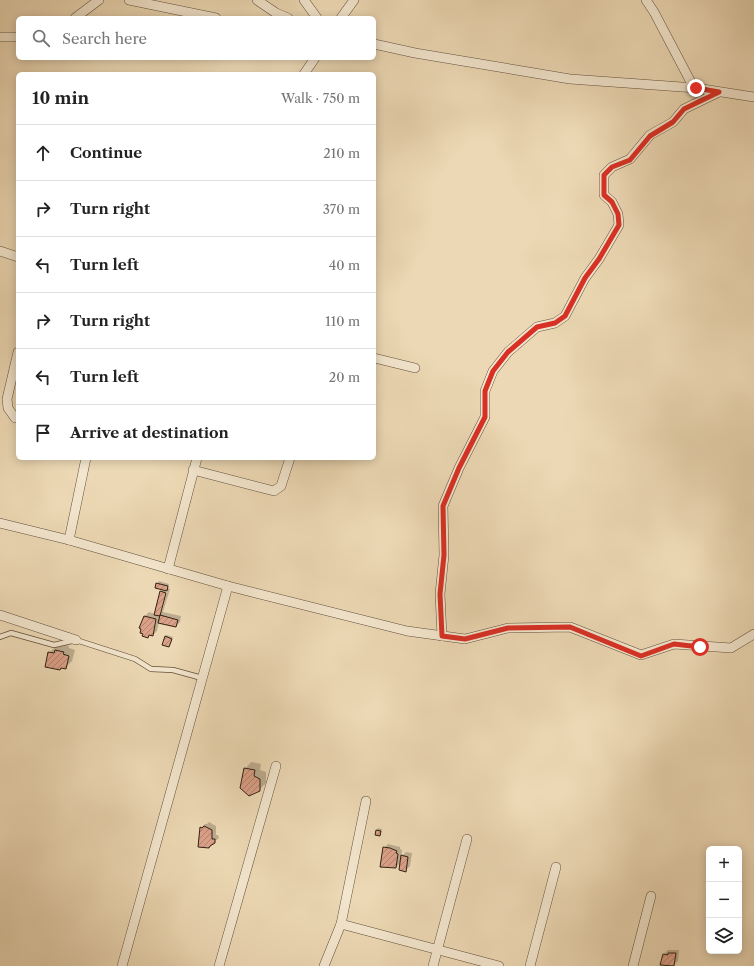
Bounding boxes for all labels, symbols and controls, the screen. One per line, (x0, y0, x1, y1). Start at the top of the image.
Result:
search box (16, 16, 376, 60)
icon: search (30, 27, 52, 49)
text: Search here (62, 29, 147, 48)
route end (687, 79, 705, 97)
text: 10 min (32, 88, 89, 108)
text: Walk · 750 m (281, 90, 360, 106)
icon: ahead (32, 142, 54, 164)
text: Continue (70, 143, 142, 162)
text: 210 m (323, 145, 360, 161)
icon: right (32, 198, 54, 220)
text: Turn right (70, 199, 150, 218)
text: 370 m (323, 201, 360, 217)
icon: left (32, 254, 54, 276)
text: Turn left (70, 255, 139, 274)
text: 40 m (329, 257, 360, 273)
icon: right (32, 310, 54, 332)
text: Turn right (70, 311, 150, 330)
text: 110 m (325, 313, 360, 329)
icon: left (32, 366, 54, 388)
text: Turn left (70, 367, 139, 386)
text: 20 m (329, 369, 360, 385)
icon: arrive (32, 422, 54, 444)
text: Arrive at destination (70, 423, 229, 442)
route start (691, 638, 709, 656)
map controls (706, 846, 742, 954)
button: + (706, 846, 742, 882)
button: − (706, 882, 742, 918)
button: layers (706, 918, 742, 954)

